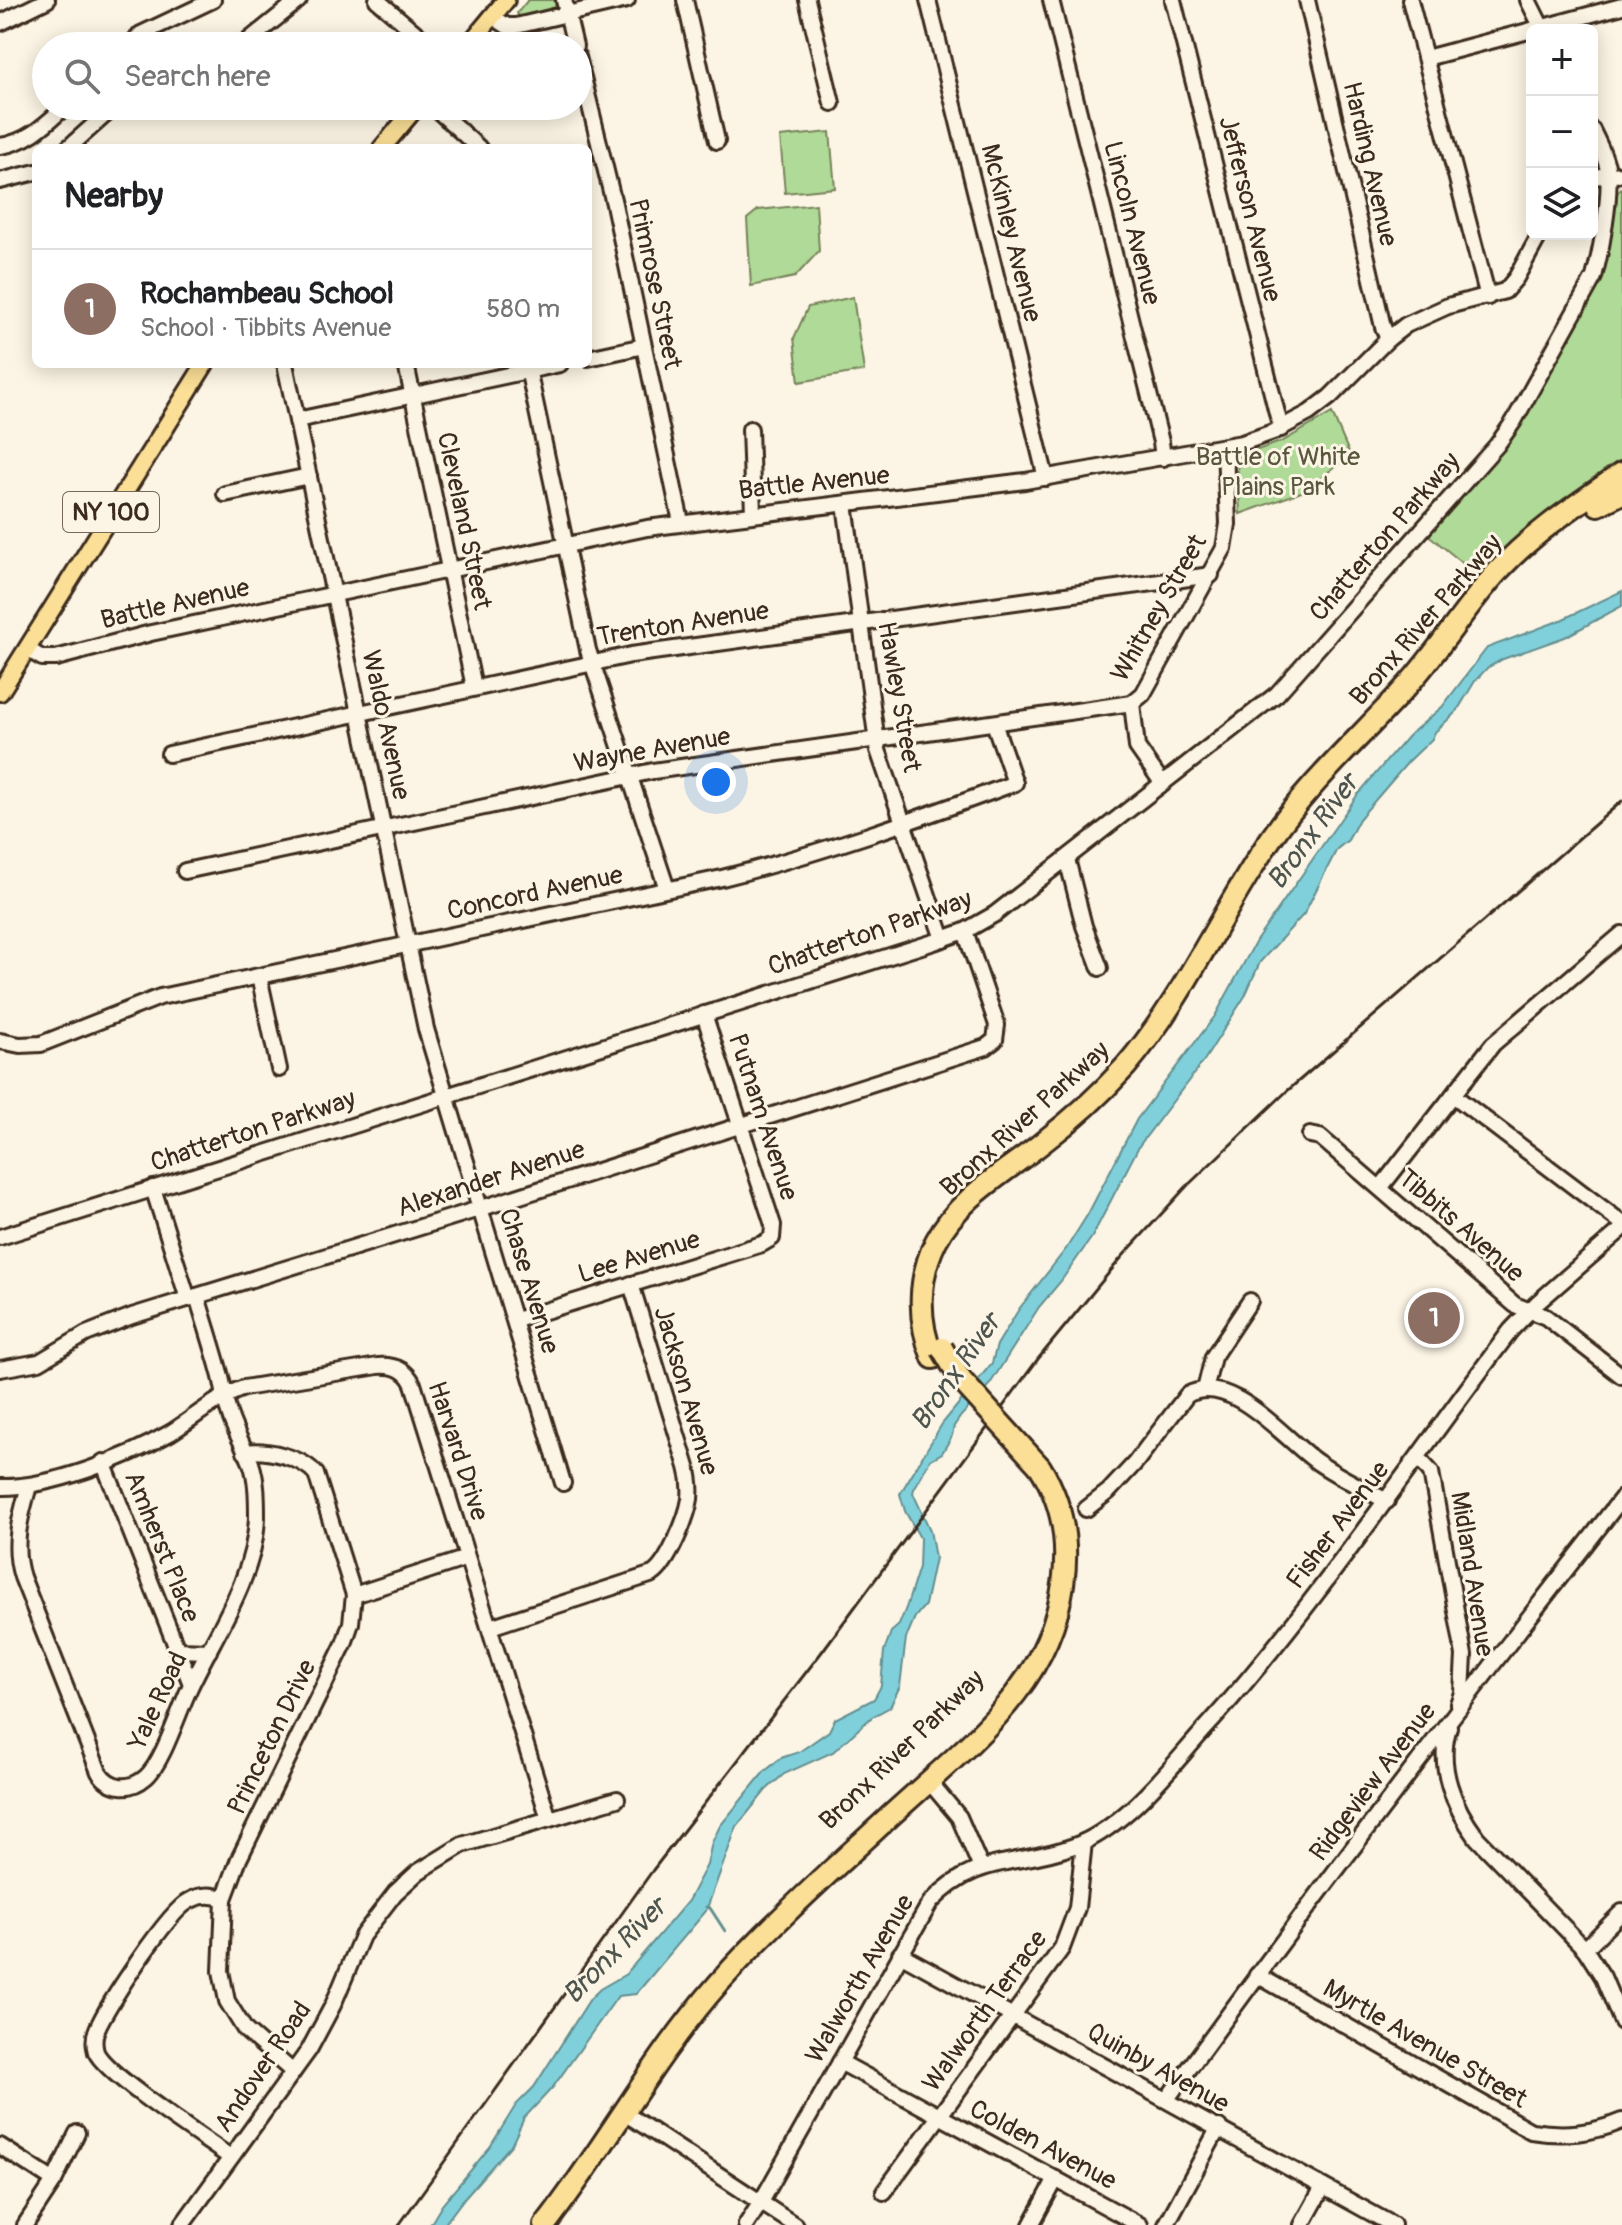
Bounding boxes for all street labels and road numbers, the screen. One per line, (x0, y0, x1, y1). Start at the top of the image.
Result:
street label: Harding Avenue (1336, 79, 1405, 250)
street label: Jefferson Avenue (1211, 113, 1289, 305)
street label: Lincoln Avenue (1096, 138, 1168, 308)
street label: McKinley Avenue (973, 141, 1049, 326)
street label: Primrose Street (621, 196, 689, 373)
street label: Cleveland Street (430, 429, 499, 613)
street label: Chatterton Parkway (1303, 446, 1467, 628)
street label: Battle Avenue (737, 459, 891, 507)
road number: NY 100 (63, 492, 159, 532)
street label: Whitney Street (1104, 528, 1214, 687)
street label: Bronx River Parkway (1343, 528, 1509, 712)
street label: Battle Avenue (98, 571, 253, 637)
street label: Trenton Avenue (595, 595, 771, 653)
street label: Hawley Street (870, 619, 928, 775)
street label: Waldo Avenue (355, 647, 418, 803)
street label: Wayne Avenue (571, 720, 733, 780)
street label: Concord Avenue (444, 859, 626, 927)
street label: Chatterton Parkway (764, 883, 976, 983)
street label: Putnam Avenue (721, 1030, 805, 1205)
street label: Bronx River Parkway (934, 1035, 1116, 1203)
street label: Chatterton Parkway (147, 1083, 359, 1179)
street label: Alexander Avenue (393, 1134, 589, 1224)
street label: Tibbits Avenue (1391, 1162, 1531, 1290)
street label: Chase Avenue (492, 1204, 566, 1358)
street label: Lee Avenue (574, 1223, 704, 1291)
street label: Jackson Avenue (647, 1303, 725, 1479)
street label: Harvard Drive (420, 1377, 496, 1525)
street label: Fisher Avenue (1280, 1455, 1397, 1595)
street label: Amherst Place (117, 1467, 207, 1627)
street label: Midland Avenue (1443, 1489, 1501, 1659)
street label: Yale Road (121, 1647, 195, 1756)
street label: Princeton Drive (221, 1654, 323, 1820)
street label: Bronx River Parkway (813, 1663, 991, 1837)
street label: Ridgeview Avenue (1303, 1696, 1443, 1868)
street label: Walworth Avenue (799, 1889, 921, 2069)
street label: Walworth Terrace (916, 1924, 1054, 2098)
street label: Myrtle Avenue Street (1317, 1973, 1533, 2116)
street label: Andover Road (207, 1995, 319, 2139)
street label: Quinby Avenue (1081, 2016, 1235, 2120)
street label: Colden Avenue (964, 2093, 1122, 2197)

